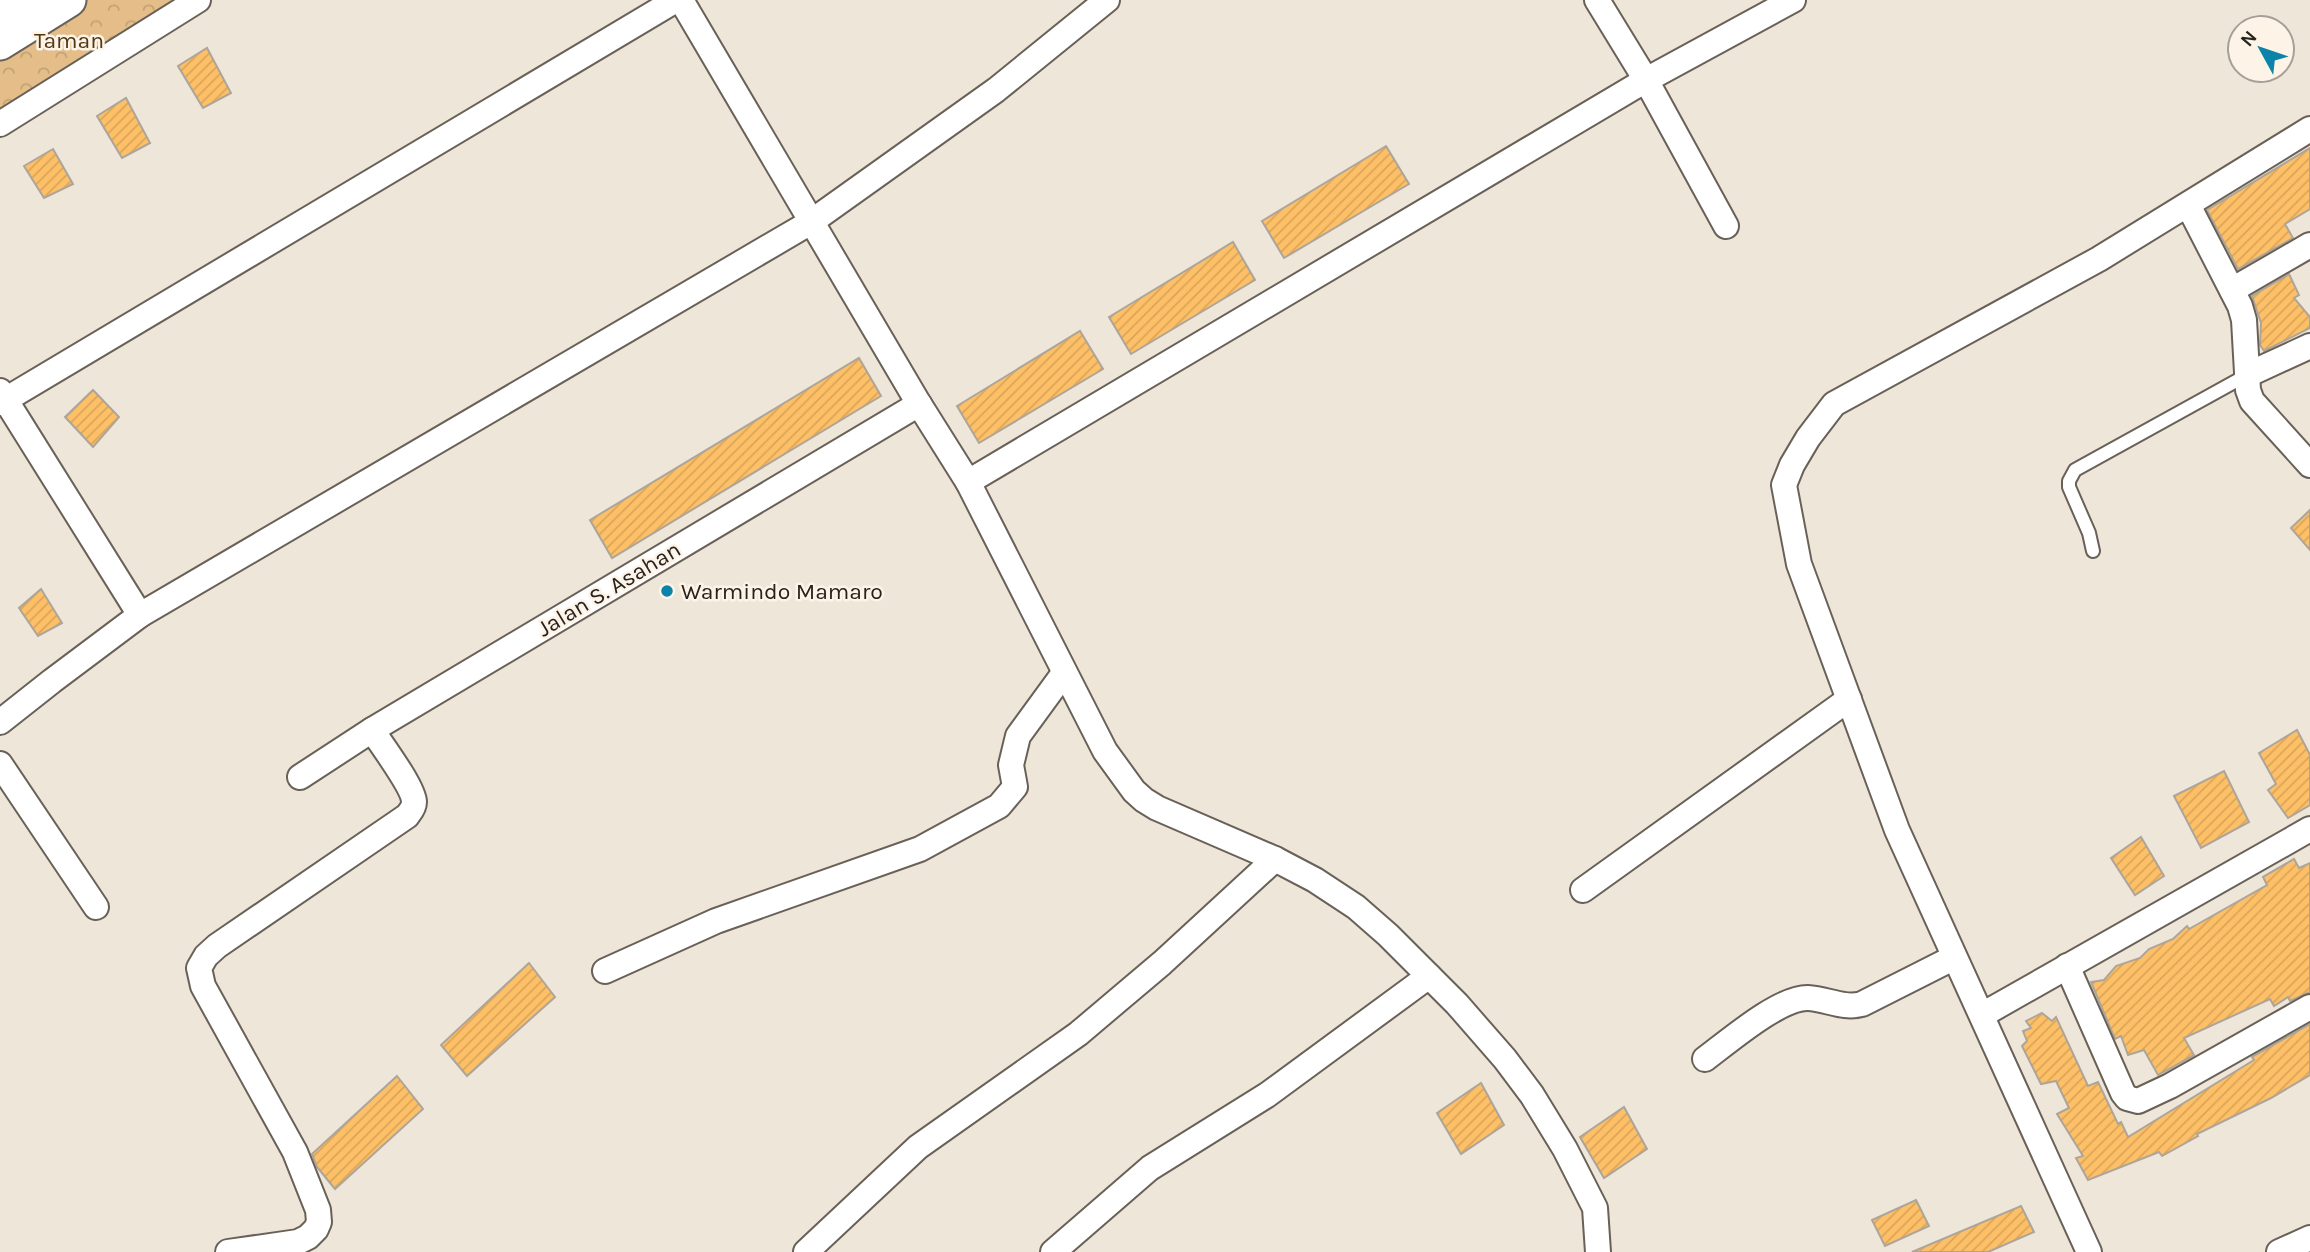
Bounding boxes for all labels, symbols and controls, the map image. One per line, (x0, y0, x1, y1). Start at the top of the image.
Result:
north arrow (2226, 14, 2296, 84)
text: N (2236, 26, 2262, 51)
park label: Taman (34, 27, 104, 54)
street label: Jalan S. Asahan (533, 536, 685, 642)
place label: Warmindo Mamaro (681, 578, 883, 605)
marker: Warmindo Mamaro (659, 583, 675, 599)

